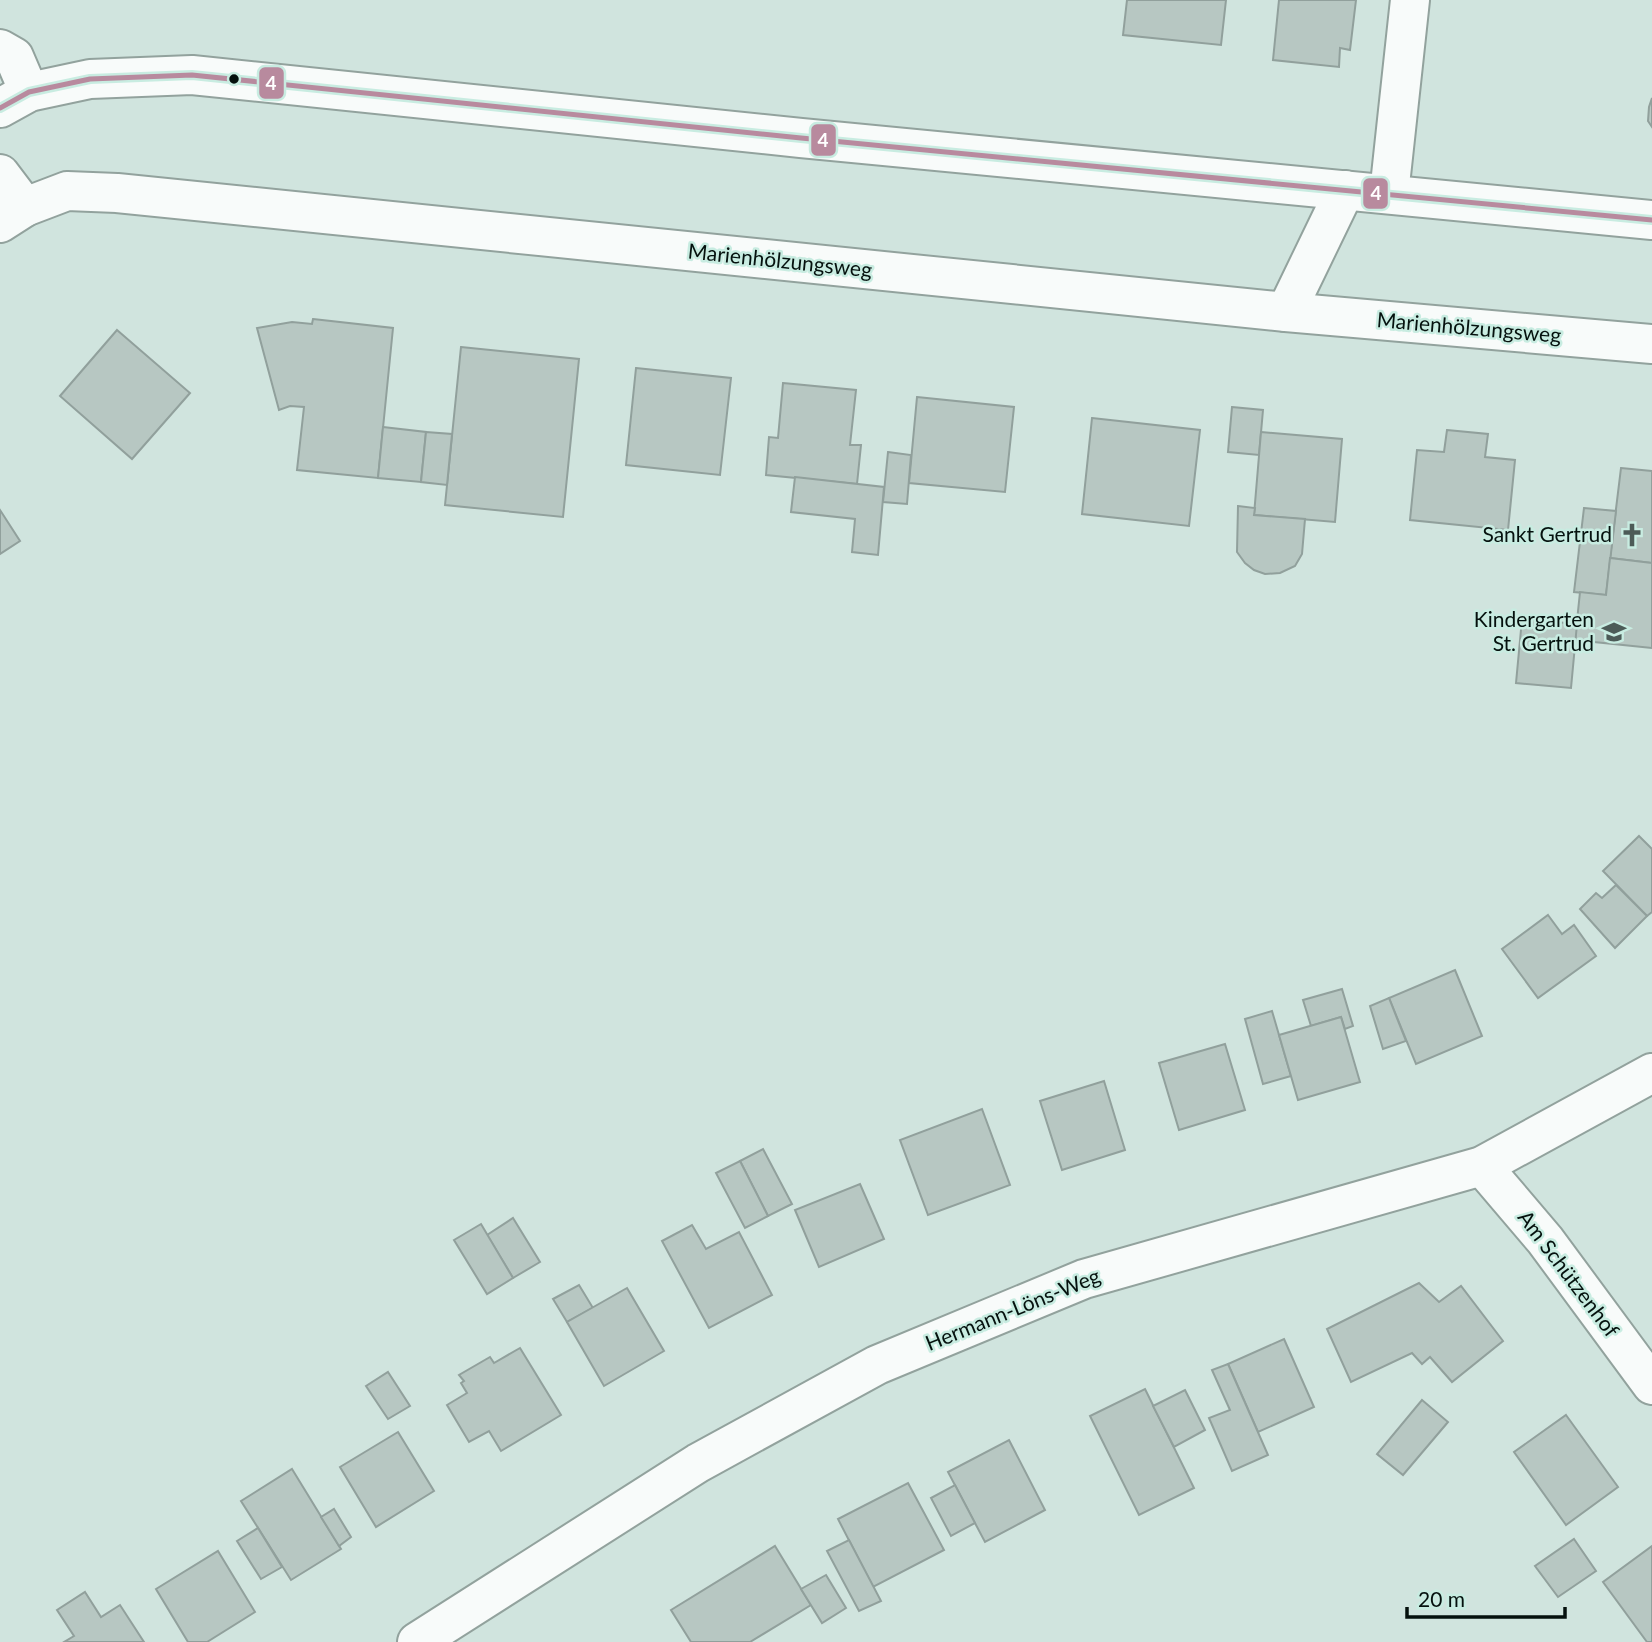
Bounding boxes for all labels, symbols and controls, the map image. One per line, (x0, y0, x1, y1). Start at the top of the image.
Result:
line badge: 4 (258, 66, 285, 100)
text: 4 (265, 71, 277, 94)
unlabelled marker (227, 72, 241, 86)
line badge: 4 (810, 123, 837, 157)
text: 4 (817, 128, 829, 151)
line badge: 4 (1362, 177, 1389, 210)
text: 4 (1370, 181, 1382, 204)
street label: Marienhölzungsweg (687, 237, 874, 282)
street label: Marienhölzungsweg (1376, 306, 1562, 347)
place label: Sankt Gertrud (1482, 521, 1612, 546)
church icon: Sankt Gertrud (1618, 521, 1646, 549)
place label: Kindergarten St. Gertrud (1474, 606, 1594, 655)
school or university icon: Kindergarten St. Gertrud (1600, 618, 1628, 646)
street label: Am Schützenhof (1513, 1205, 1625, 1342)
street label: Hermann-Löns-Weg (921, 1262, 1103, 1355)
scale bar (1407, 1576, 1564, 1620)
text: 20 m (1418, 1586, 1465, 1611)

